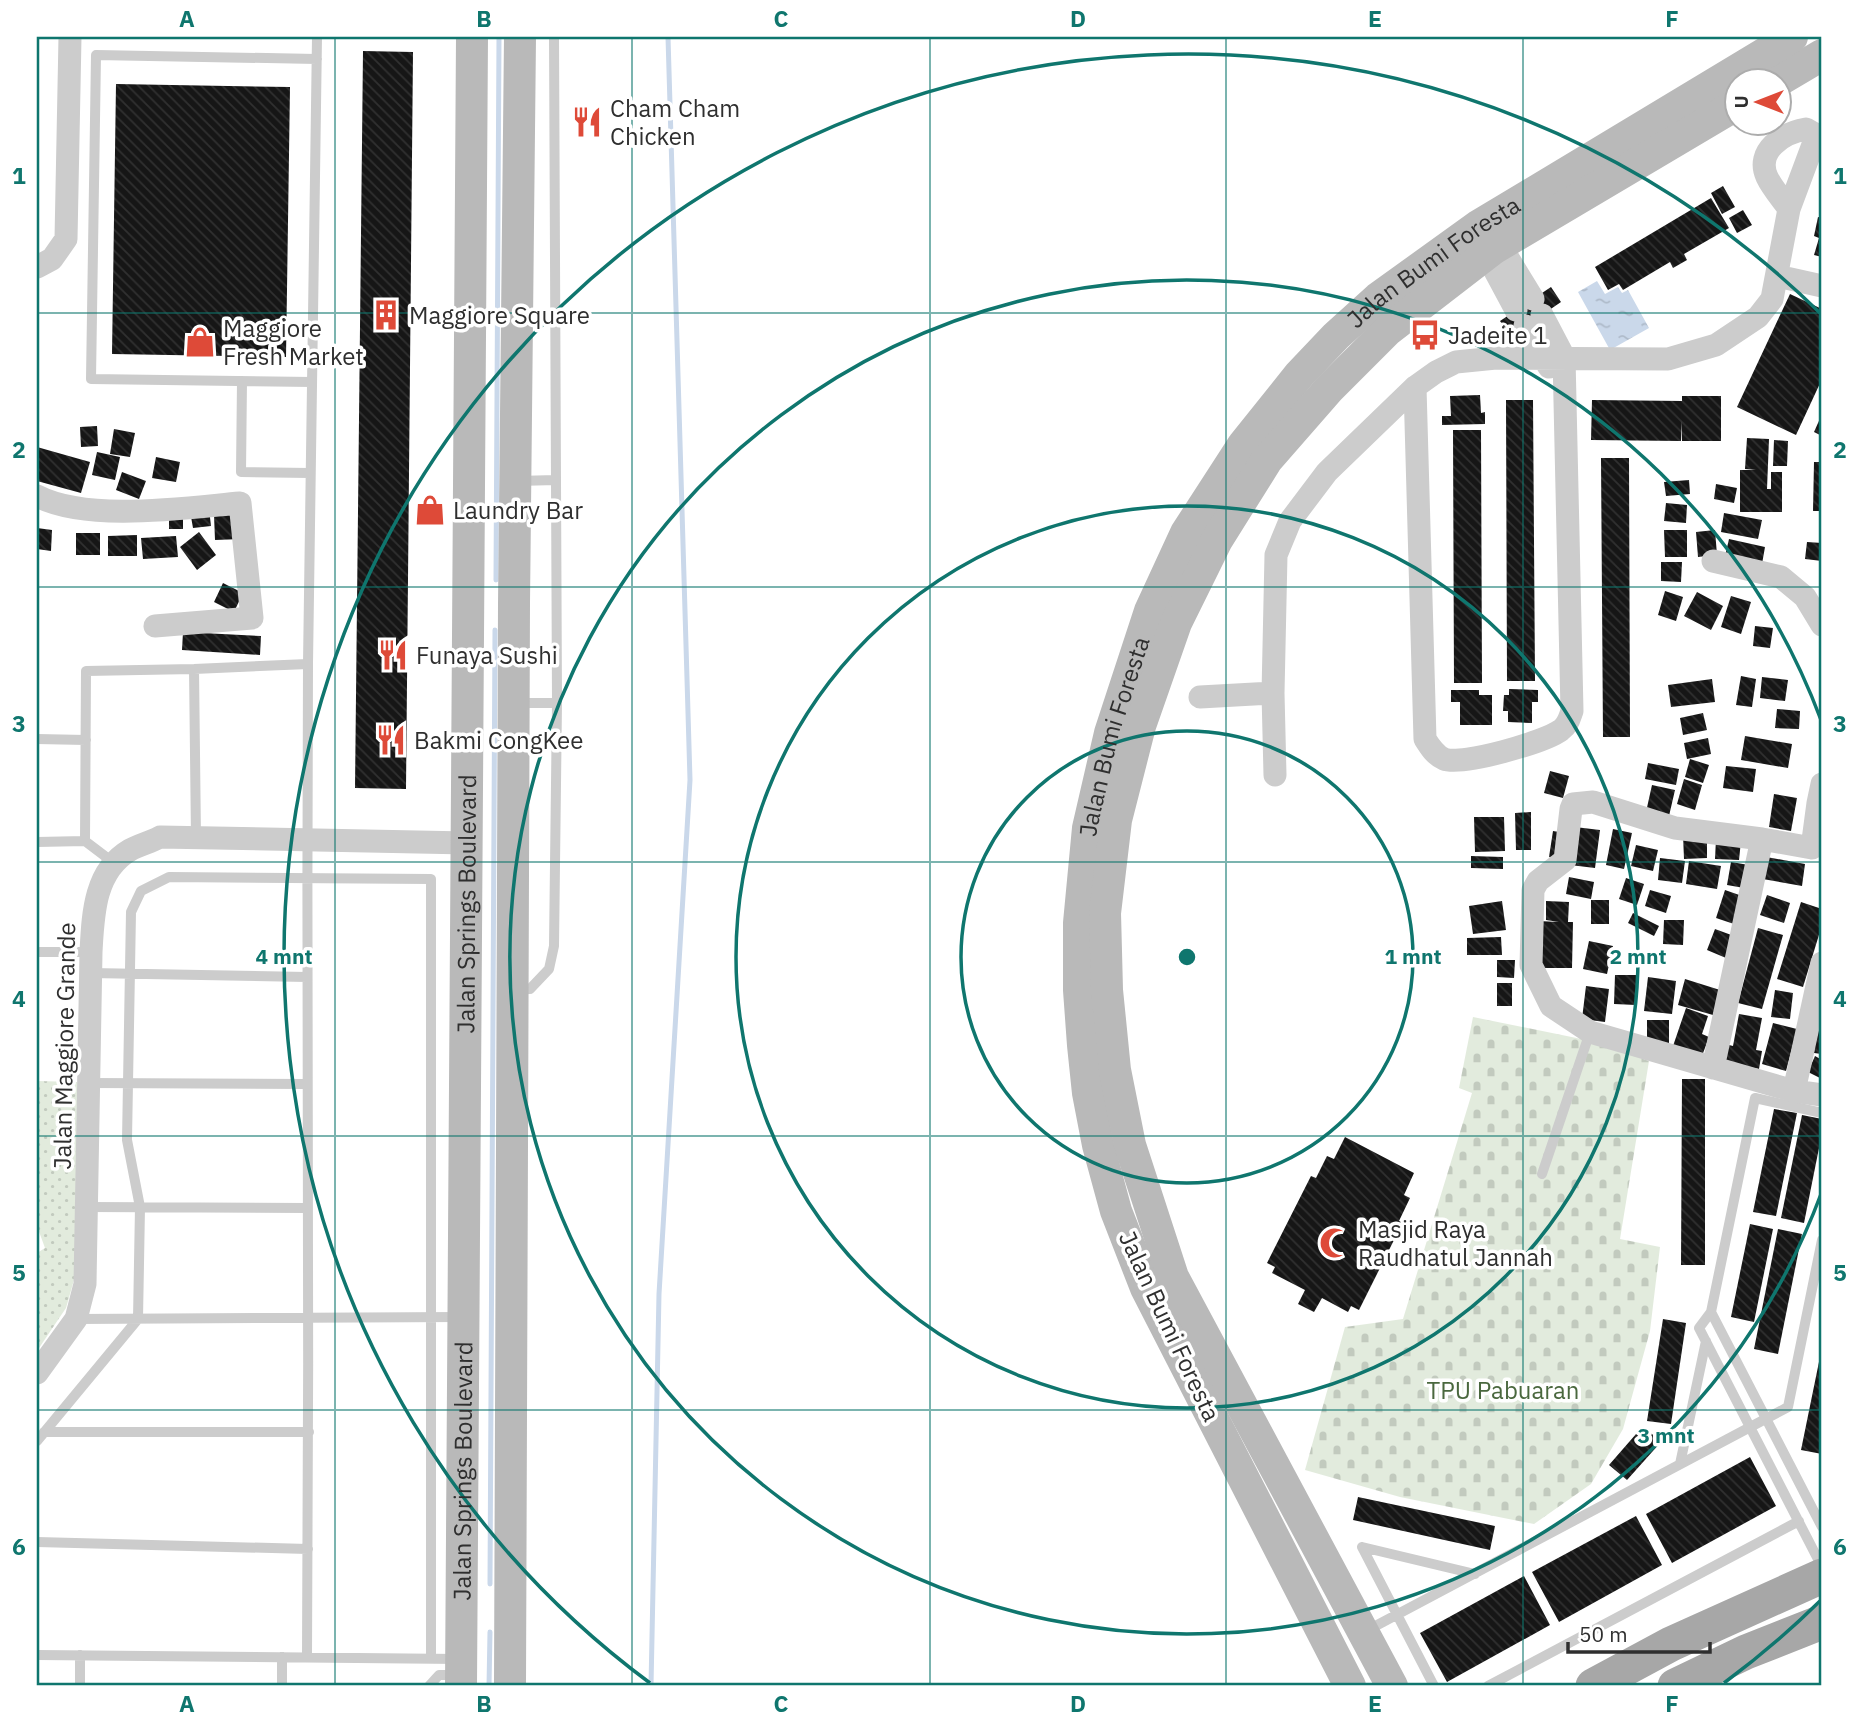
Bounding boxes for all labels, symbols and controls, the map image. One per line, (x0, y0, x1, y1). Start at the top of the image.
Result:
text: A (179, 3, 195, 33)
text: B (476, 3, 492, 33)
text: C (774, 3, 789, 33)
text: D (1070, 3, 1086, 33)
text: E (1368, 3, 1382, 33)
text: F (1665, 3, 1679, 33)
north arrow (1722, 66, 1792, 136)
place label: Cham Cham Chicken (610, 92, 740, 152)
text: U (1729, 95, 1753, 109)
restaurant icon: Cham Cham Chicken (570, 105, 604, 139)
text: 1 (12, 160, 26, 190)
text: 1 (1833, 160, 1847, 190)
street label: Jalan Bumi Foresta (1340, 188, 1526, 335)
building icon: Maggiore Square (369, 298, 403, 332)
place label: Maggiore Square (409, 299, 590, 331)
place label: Maggiore Fresh Market (223, 312, 364, 372)
bus stop icon: Jadeite 1 (1408, 318, 1442, 352)
place label: Jadeite 1 (1448, 319, 1548, 351)
shop icon: Maggiore Fresh Market (183, 325, 217, 359)
text: 2 (12, 434, 26, 464)
text: 2 (1833, 434, 1847, 464)
shop icon: Laundry Bar (413, 493, 447, 527)
place label: Laundry Bar (453, 494, 583, 526)
street label: Jalan Bumi Foresta (1071, 632, 1157, 838)
restaurant icon: Funaya Sushi (376, 638, 410, 672)
place label: Funaya Sushi (416, 639, 558, 671)
text: 3 (12, 708, 26, 738)
text: 3 (1833, 708, 1847, 738)
restaurant icon: Bakmi CongKee (374, 723, 408, 757)
place label: Bakmi CongKee (414, 724, 583, 756)
street label: Jalan Springs Boulevard (449, 774, 483, 1034)
street label: Jalan Maggiore Grande (46, 922, 82, 1170)
text: 4 mnt (256, 942, 312, 970)
text: 1 mnt (1385, 942, 1441, 970)
text: 2 mnt (1610, 942, 1666, 970)
centre of rings (1175, 945, 1199, 969)
text: 4 (12, 983, 26, 1013)
text: 4 (1833, 983, 1847, 1013)
place label: Masjid Raya Raudhatul Jannah (1358, 1213, 1553, 1273)
street label: Jalan Bumi Foresta (1112, 1226, 1228, 1427)
mosque icon: Masjid Raya Raudhatul Jannah (1318, 1226, 1352, 1260)
text: 5 (12, 1257, 26, 1287)
text: 5 (1833, 1257, 1847, 1287)
street label: Jalan Springs Boulevard (446, 1341, 479, 1601)
park label: TPU Pabuaran (1427, 1374, 1579, 1406)
text: 3 mnt (1638, 1421, 1694, 1449)
text: 6 (12, 1531, 26, 1561)
text: 6 (1833, 1531, 1847, 1561)
scale bar (1568, 1611, 1710, 1655)
text: 50 m (1579, 1620, 1628, 1648)
text: A (179, 1688, 195, 1718)
text: B (476, 1688, 492, 1718)
text: C (774, 1688, 789, 1718)
text: D (1070, 1688, 1086, 1718)
text: E (1368, 1688, 1382, 1718)
text: F (1665, 1688, 1679, 1718)

